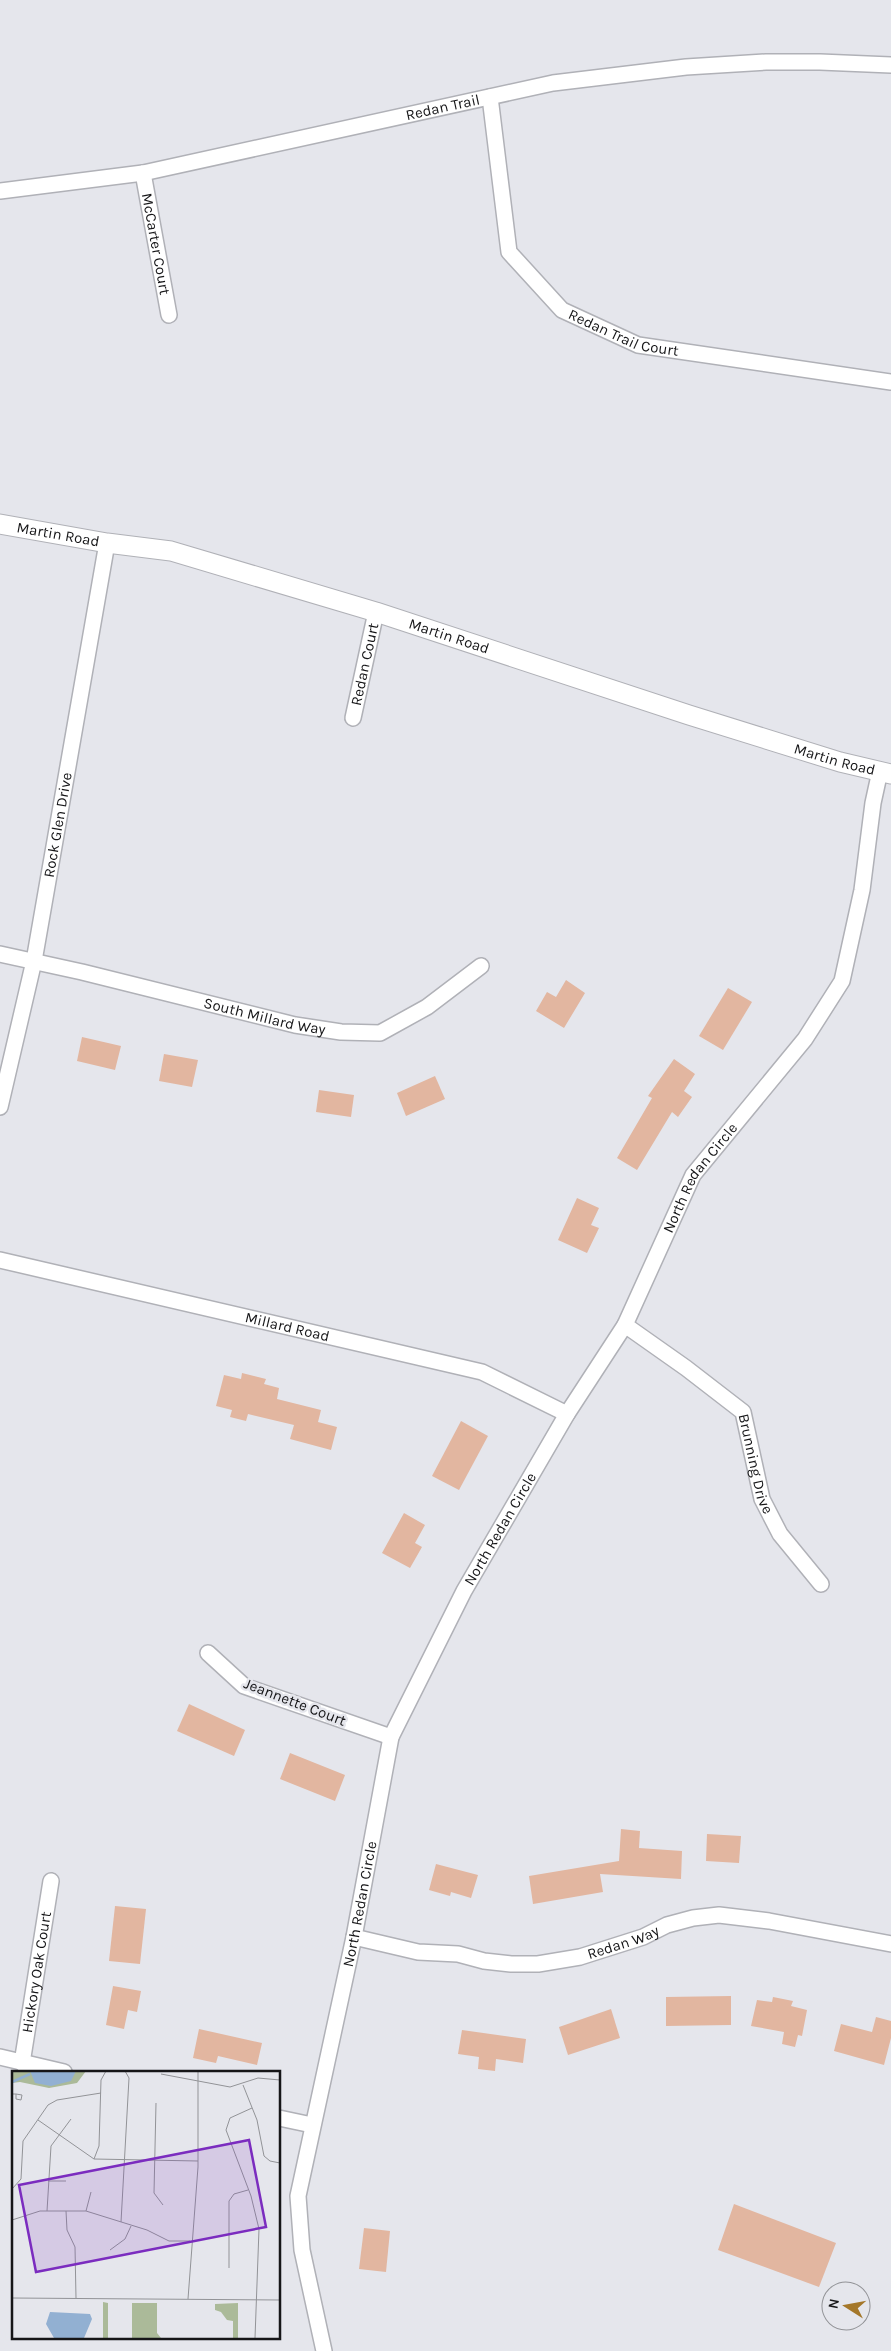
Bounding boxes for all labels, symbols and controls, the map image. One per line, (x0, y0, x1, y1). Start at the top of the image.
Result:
street label: Redan Trail (404, 90, 482, 124)
street label: McCarter Court (138, 191, 174, 297)
street label: Redan Trail Court (565, 305, 680, 360)
street label: Martin Road (15, 518, 101, 550)
street label: Martin Road (407, 614, 492, 658)
street label: Redan Court (347, 621, 382, 707)
street label: Martin Road (792, 739, 877, 779)
street label: Rock Glen Drive (40, 771, 76, 879)
street label: South Millard Way (202, 994, 327, 1039)
street label: North Redan Circle (659, 1119, 741, 1236)
street label: Millard Road (243, 1308, 331, 1345)
street label: Brunning Drive (735, 1412, 777, 1517)
street label: North Redan Circle (460, 1469, 540, 1589)
street label: Jeannette Court (241, 1674, 349, 1730)
street label: North Redan Circle (339, 1840, 381, 1969)
street label: Hickory Oak Court (18, 1910, 55, 2034)
street label: Redan Way (585, 1921, 662, 1963)
inset map (12, 2071, 280, 2338)
north arrow (821, 2281, 871, 2331)
text: N (824, 2297, 843, 2310)

